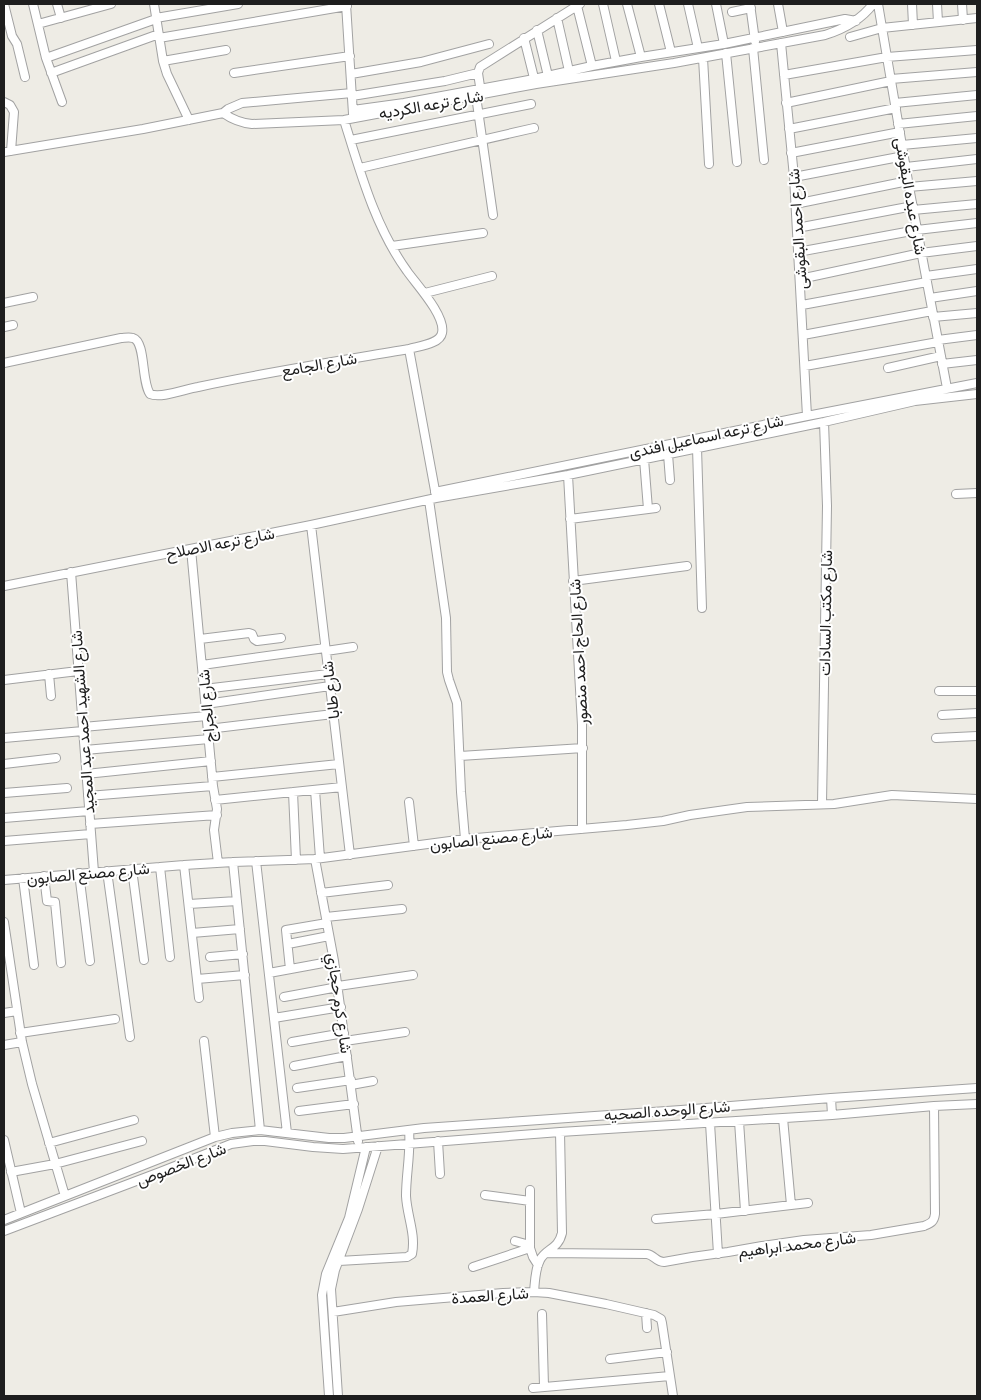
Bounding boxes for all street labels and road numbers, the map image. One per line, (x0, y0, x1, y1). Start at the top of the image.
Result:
street label: شارع ترعه الكرديه (377, 87, 485, 125)
street label: شارع عبده البقوشى (889, 136, 929, 257)
street label: شارع احمد البقوشى (785, 168, 813, 290)
street label: شارع الجامع (280, 349, 359, 382)
street label: شارع ترعه اسماعيل افندى (627, 412, 786, 464)
street label: شارع ترعه الاصلاح (164, 525, 276, 565)
street label: شارع مكتب السادات (816, 550, 838, 676)
street label: شارع الحاج احمد منصور (566, 578, 594, 726)
street label: شارع الشهيد احمد عبد المجيد (68, 630, 100, 814)
street label: شارع طابا (319, 660, 345, 720)
street label: شارع الجراج (195, 668, 221, 743)
street label: شارع مصنع الصابون (429, 824, 554, 856)
street label: شارع مصنع الصابون (26, 860, 151, 890)
street label: شارع كرم حجازي (319, 952, 355, 1055)
street label: شارع الوحده الصحيه (603, 1098, 731, 1126)
street label: شارع الخصوص (134, 1140, 230, 1192)
street label: شارع محمد ابراهيم (737, 1229, 857, 1263)
street label: شارع العمدة (451, 1284, 529, 1310)

